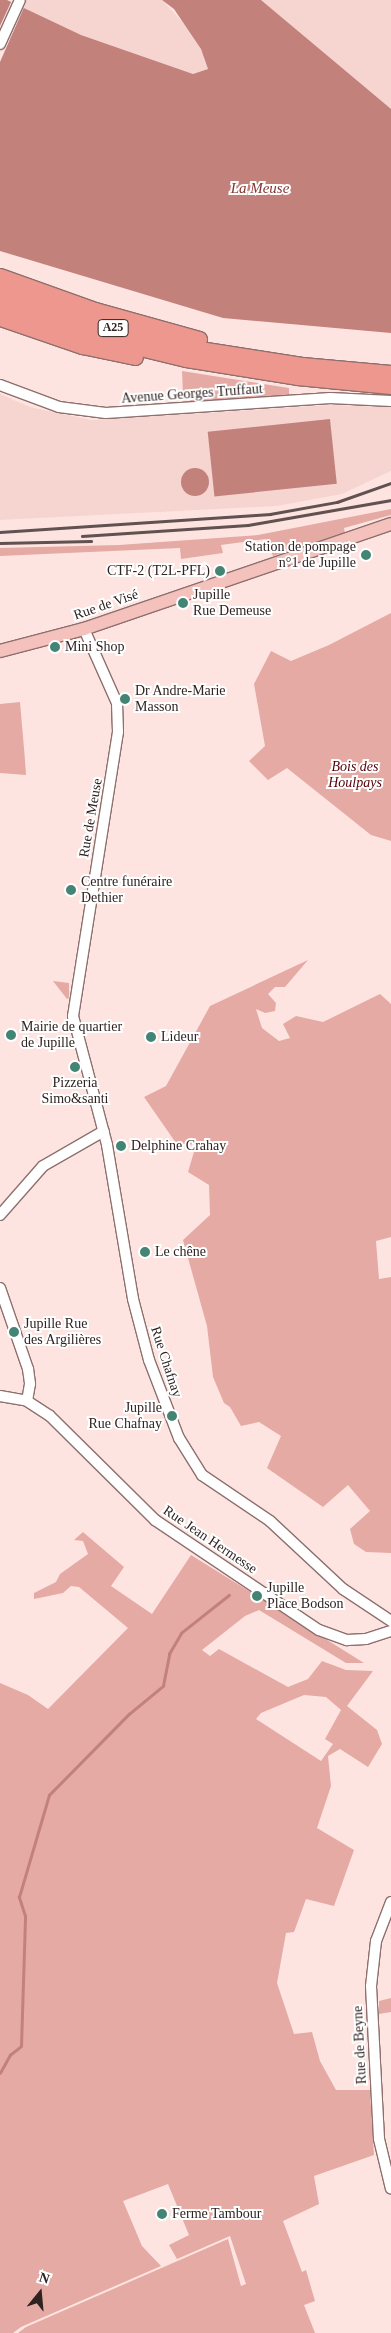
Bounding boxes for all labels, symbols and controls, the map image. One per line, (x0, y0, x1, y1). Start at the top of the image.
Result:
water label: La Meuse (231, 180, 289, 198)
road number: A25 (97, 318, 129, 338)
street label: Avenue Georges Truffaut (121, 381, 263, 407)
place label: Station de pompage n°1 de Jupille (245, 539, 356, 572)
marker: Station de pompage n°1 de Jupille (360, 549, 372, 561)
place label: CTF-2 (T2L-PFL) (107, 563, 210, 579)
marker: CTF-2 (T2L-PFL) (214, 565, 226, 577)
street label: Rue de Visé (71, 586, 141, 624)
place label: Jupille Rue Demeuse (193, 587, 271, 620)
marker: Jupille Rue Demeuse (177, 597, 189, 609)
place label: Mini Shop (65, 639, 125, 655)
marker: Mini Shop (49, 641, 61, 653)
place label: Dr Andre-Marie Masson (135, 683, 226, 716)
marker: Dr Andre-Marie Masson (119, 693, 131, 705)
park label: Bois des Houlpays (328, 759, 382, 792)
street label: Rue de Meuse (76, 777, 106, 859)
place label: Centre funéraire Dethier (81, 874, 172, 906)
marker: Centre funéraire Dethier (65, 884, 77, 896)
place label: Mairie de quartier de Jupille (21, 1019, 122, 1052)
marker: Mairie de quartier de Jupille (5, 1029, 17, 1041)
place label: Lideur (161, 1029, 198, 1045)
marker: Lideur (145, 1031, 157, 1043)
marker: Pizzeria Simo&santi (69, 1061, 81, 1073)
place label: Pizzeria Simo&santi (42, 1075, 108, 1108)
place label: Delphine Crahay (131, 1138, 226, 1154)
marker: Delphine Crahay (115, 1140, 127, 1152)
place label: Le chêne (155, 1244, 206, 1260)
marker: Le chêne (139, 1246, 151, 1258)
place label: Jupille Rue des Argilières (24, 1316, 102, 1348)
street label: Rue Chafnay (147, 1324, 185, 1400)
marker: Jupille Rue des Argilières (8, 1326, 20, 1338)
place label: Jupille Rue Chafnay (89, 1400, 162, 1432)
marker: Jupille Rue Chafnay (166, 1410, 178, 1422)
street label: Rue Jean Hermesse (160, 1502, 260, 1578)
place label: Jupille Place Bodson (267, 1580, 344, 1612)
marker: Jupille Place Bodson (251, 1590, 263, 1602)
street label: Rue de Beyne (350, 2005, 370, 2085)
place label: Ferme Tambour (172, 2206, 262, 2222)
marker: Ferme Tambour (156, 2208, 168, 2220)
north arrow (15, 2268, 65, 2318)
text: N (37, 2270, 52, 2287)

